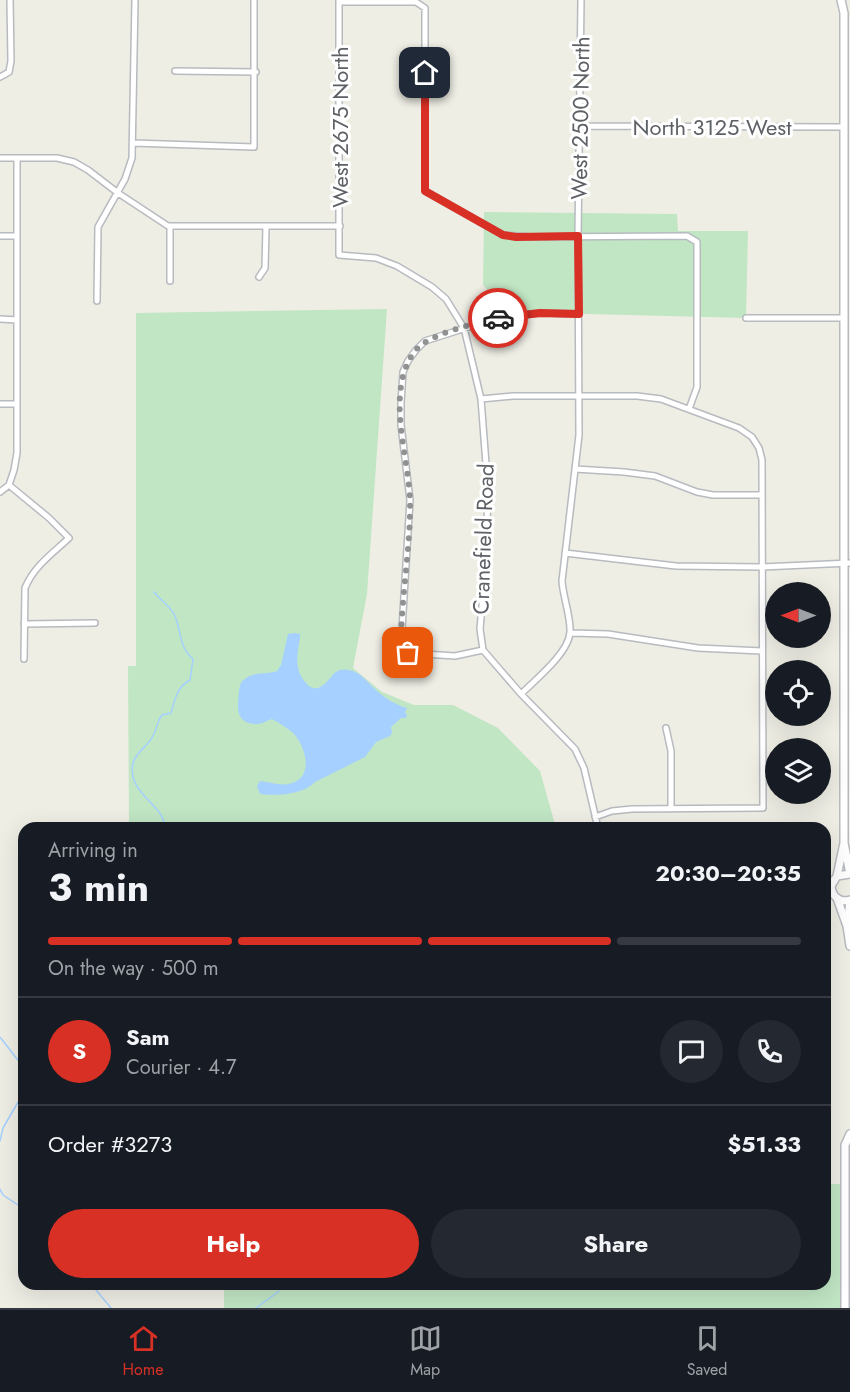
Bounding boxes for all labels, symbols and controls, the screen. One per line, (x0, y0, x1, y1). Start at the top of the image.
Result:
street label: West 2500 North (563, 36, 597, 200)
street label: West 2675 North (324, 46, 356, 208)
pin (399, 47, 450, 98)
icon: home (408, 56, 441, 89)
street label: North 3125 West (633, 111, 792, 143)
courier (468, 288, 528, 348)
icon: car (482, 302, 515, 335)
street label: Cranefield Road (464, 463, 502, 615)
north arrow (765, 582, 831, 648)
map controls (765, 582, 831, 804)
pin (382, 627, 433, 678)
icon: bag (391, 636, 424, 669)
button: locate (765, 660, 831, 726)
button: layers (765, 738, 831, 804)
text: Arriving in (48, 836, 138, 865)
text: 20:30–20:35 (656, 857, 801, 889)
text: 3 min (48, 859, 149, 916)
text: On the way · 500 m (48, 954, 219, 983)
button: chat (660, 1020, 723, 1083)
button: phone (738, 1020, 801, 1083)
text: Sam (126, 1021, 170, 1053)
text: S (73, 1035, 86, 1067)
text: Courier · 4.7 (126, 1053, 237, 1082)
text: Order #3273 (48, 1128, 172, 1160)
text: $51.33 (728, 1128, 801, 1160)
button: Help (48, 1209, 419, 1278)
button: Share (431, 1209, 801, 1278)
tab: Home (123, 1322, 163, 1381)
tab: Map (409, 1322, 442, 1381)
tab: Saved (687, 1322, 727, 1381)

